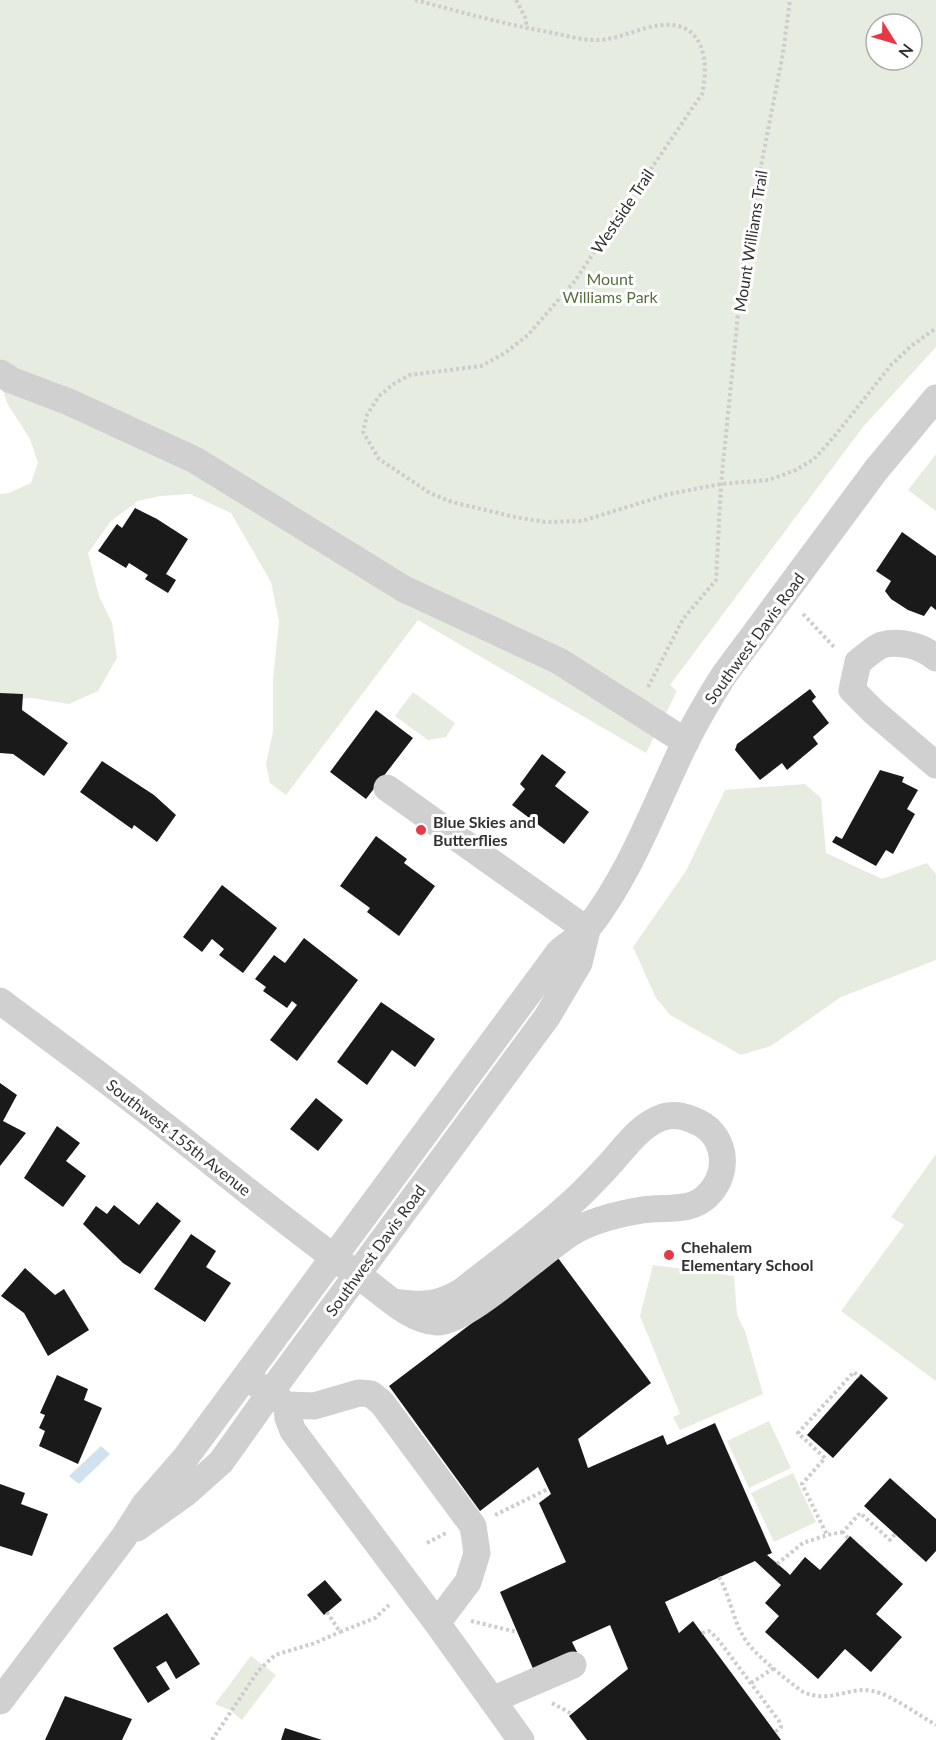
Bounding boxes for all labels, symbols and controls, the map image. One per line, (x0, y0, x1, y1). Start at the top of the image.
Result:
north arrow (864, 12, 924, 72)
text: N (895, 41, 918, 62)
street label: Westside Trail (587, 165, 657, 257)
street label: Mount Williams Trail (729, 169, 771, 313)
park label: Mount Williams Park (562, 269, 658, 306)
street label: Southwest Davis Road (700, 569, 808, 707)
place label: Blue Skies and Butterflies (433, 812, 536, 849)
marker: Blue Skies and Butterflies (414, 823, 428, 837)
street label: Southwest 155th Avenue (103, 1075, 255, 1199)
street label: Southwest Davis Road (321, 1181, 429, 1319)
place label: Chehalem Elementary School (681, 1237, 813, 1274)
marker: Chehalem Elementary School (662, 1248, 676, 1262)

